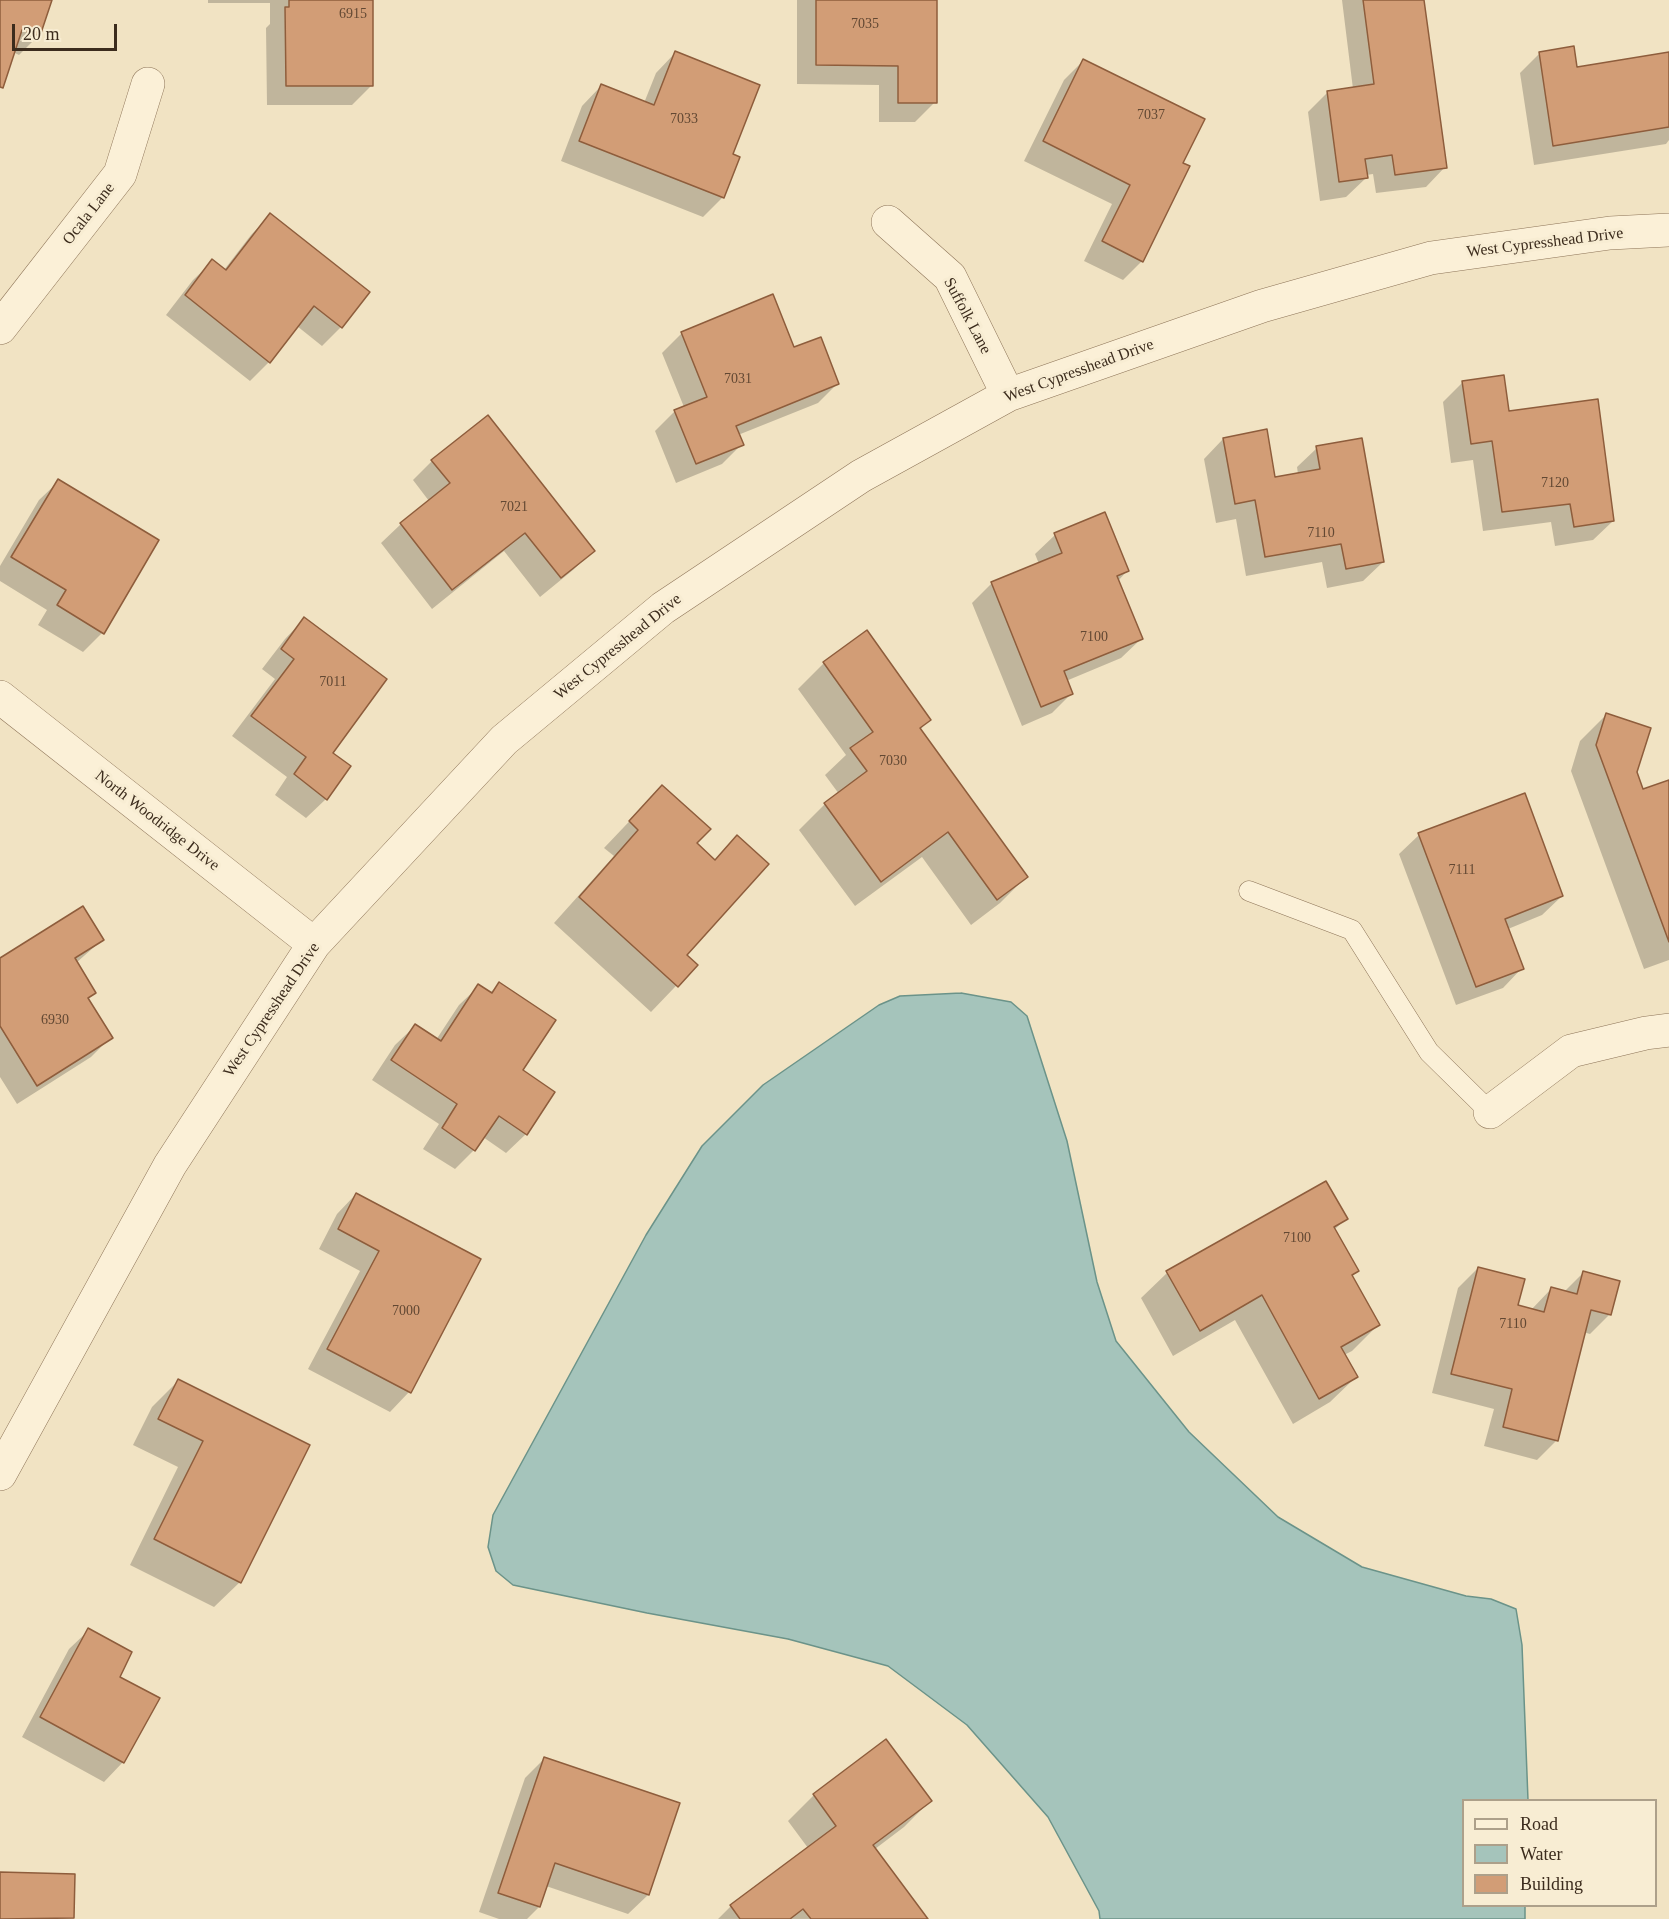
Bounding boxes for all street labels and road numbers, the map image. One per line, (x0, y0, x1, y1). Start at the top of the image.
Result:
street label: Ocala Lane (59, 179, 119, 249)
street label: West Cypresshead Drive (1466, 224, 1624, 262)
street label: Suffolk Lane (939, 275, 995, 357)
street label: West Cypresshead Drive (1002, 335, 1156, 407)
street label: West Cypresshead Drive (551, 590, 685, 704)
street label: North Woodridge Drive (91, 767, 223, 875)
street label: West Cypresshead Drive (220, 939, 324, 1081)

